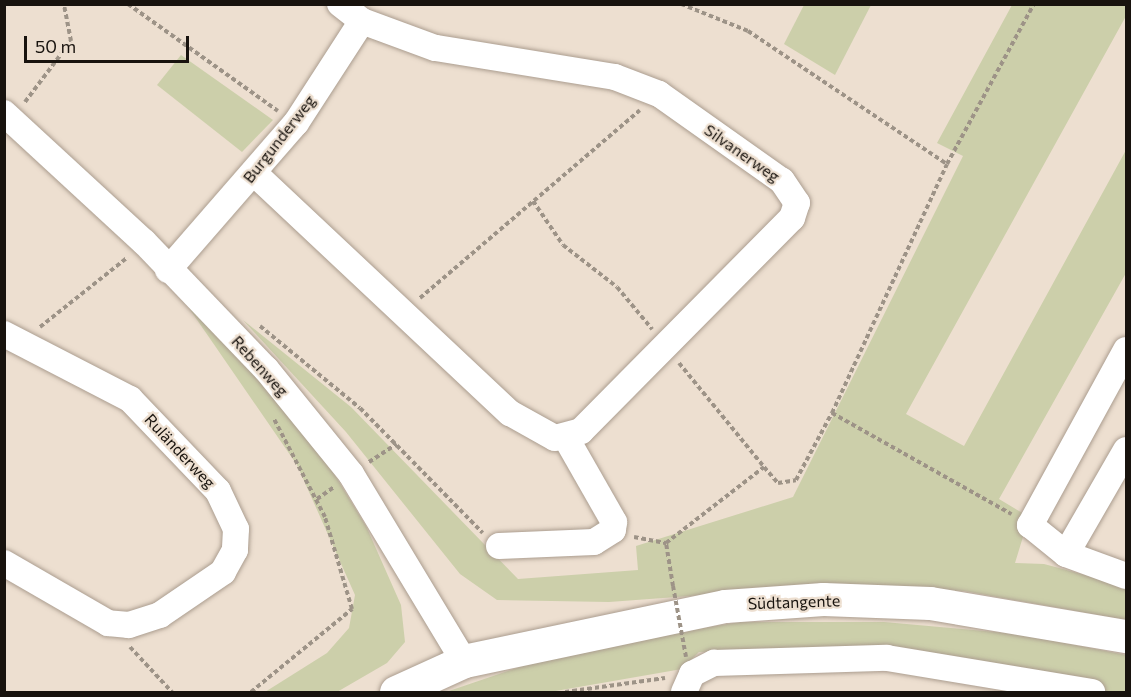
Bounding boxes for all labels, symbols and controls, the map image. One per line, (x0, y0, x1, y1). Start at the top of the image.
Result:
scale bar (27, 24, 192, 62)
text: 50 m (35, 35, 76, 57)
street label: Burgunderweg (239, 91, 319, 187)
street label: Silvanerweg (701, 120, 783, 186)
street label: Rebenweg (228, 332, 292, 400)
street label: Ruländerweg (141, 410, 219, 492)
street label: Südtangente (747, 591, 841, 613)

